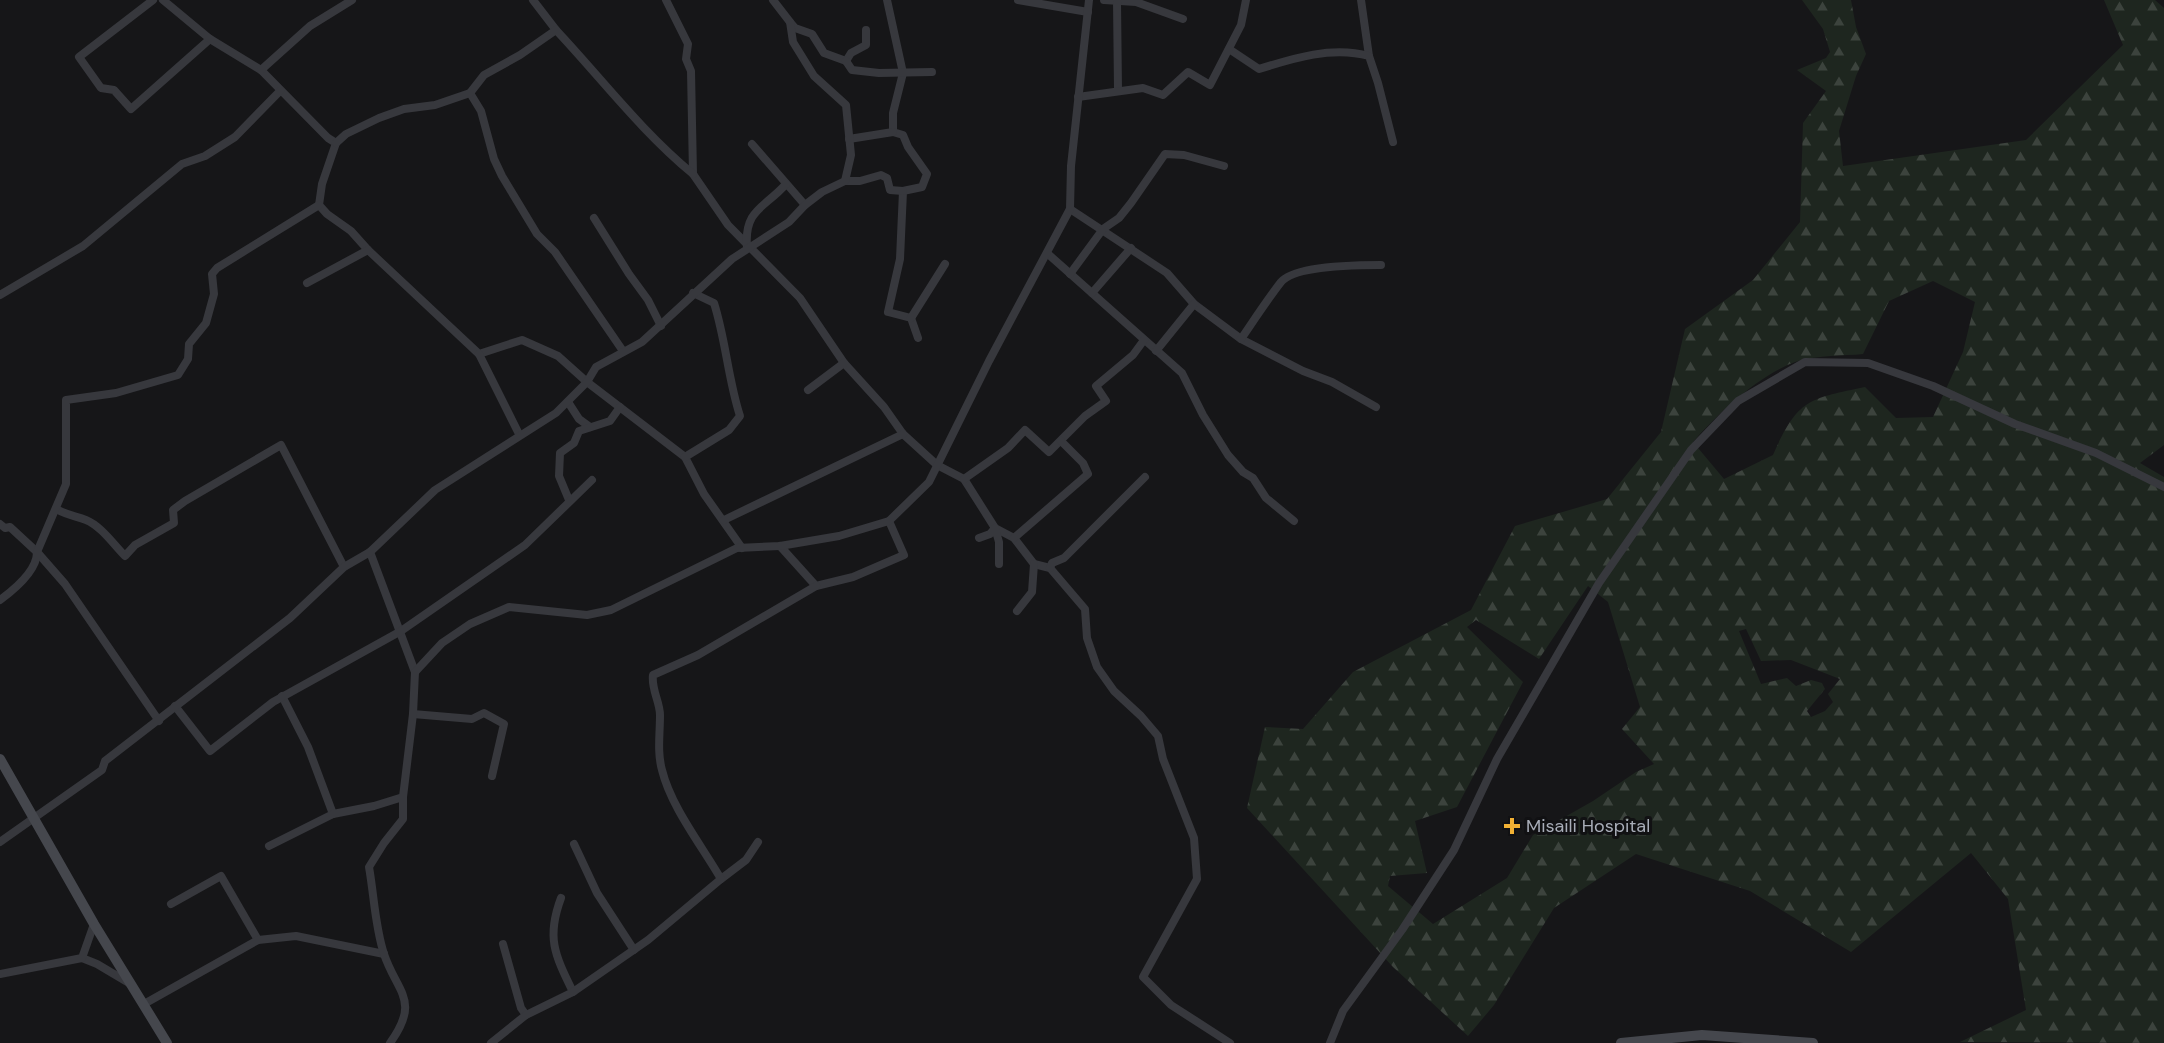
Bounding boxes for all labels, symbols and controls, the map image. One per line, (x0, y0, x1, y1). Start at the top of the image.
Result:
place label: Misaili Hospital (1526, 814, 1650, 838)
marker: Misaili Hospital (1503, 817, 1521, 835)

